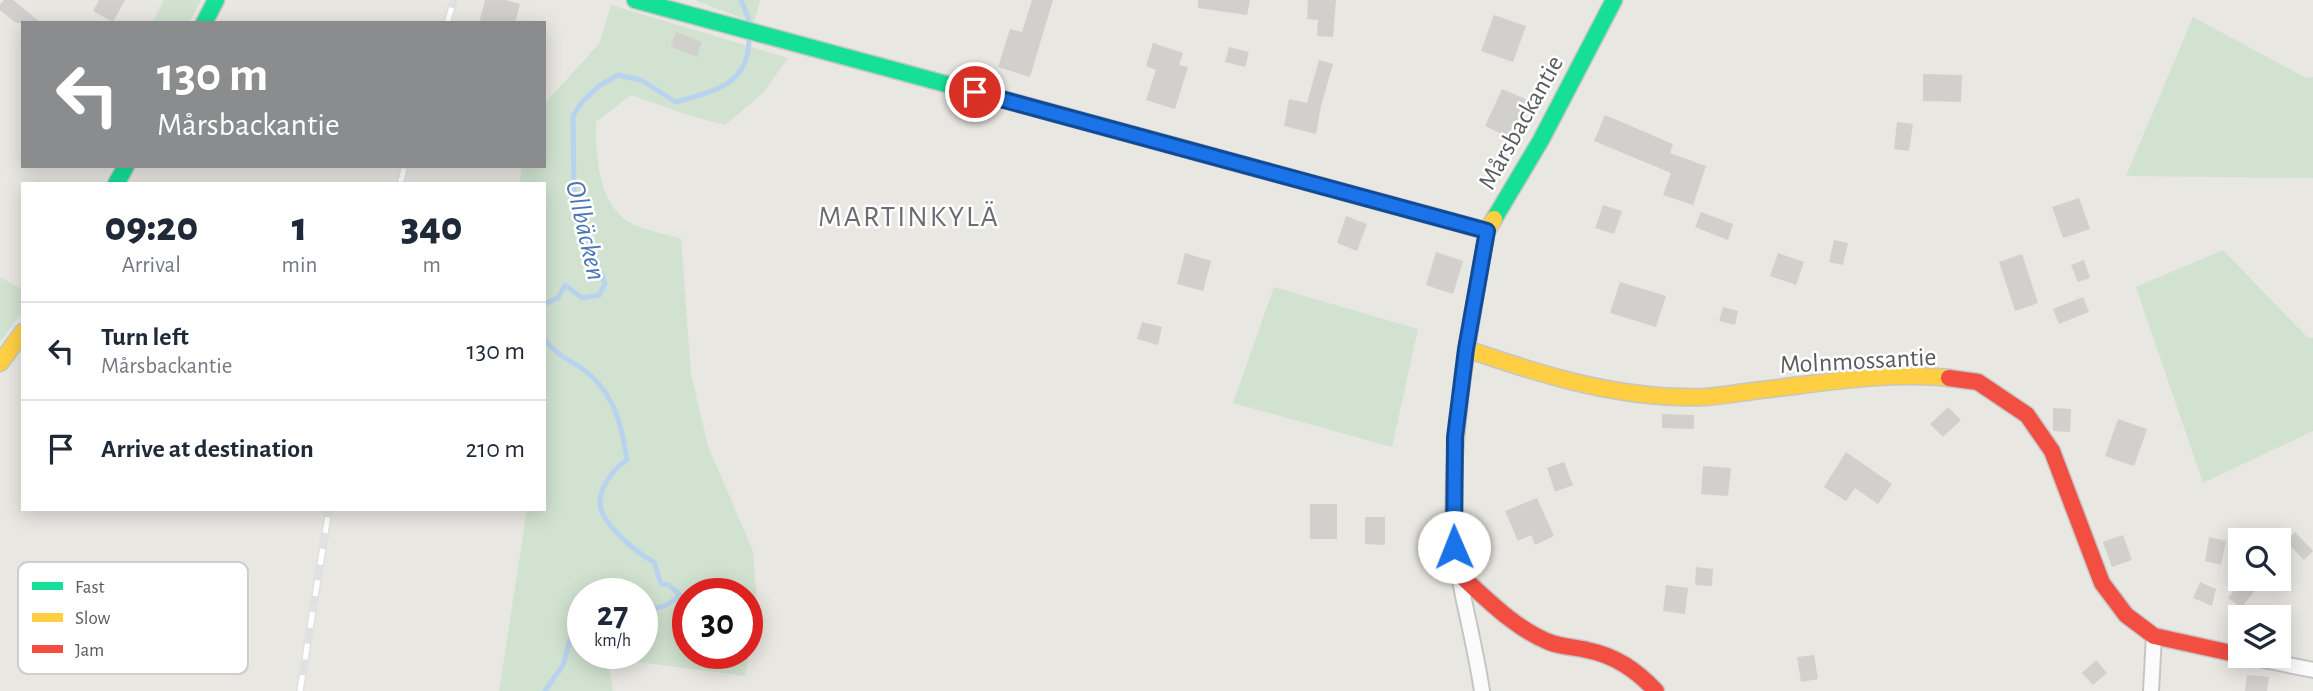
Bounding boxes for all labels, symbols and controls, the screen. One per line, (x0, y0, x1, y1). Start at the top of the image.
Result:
icon: left (42, 49, 133, 140)
text: 130 m (157, 51, 268, 100)
street label: Mårsbackantie (1474, 51, 1568, 194)
pin (945, 62, 1005, 122)
icon: arrive (956, 73, 994, 111)
text: Mårsbackantie (157, 109, 340, 141)
water label: Ollbäcken (560, 178, 610, 283)
district label: MARTINKYLÄ (818, 201, 1000, 232)
text: 09:20 (104, 206, 198, 248)
text: 1 (292, 206, 307, 248)
text: 340 (401, 206, 463, 248)
text: Arrival (122, 254, 181, 277)
text: min (282, 254, 317, 277)
text: m (422, 254, 441, 277)
text: Turn left (101, 324, 189, 350)
icon: left (42, 332, 80, 370)
text: 130 m (467, 338, 525, 364)
street label: Molnmossantie (1779, 344, 1937, 378)
text: Mårsbackantie (101, 355, 232, 378)
icon: arrive (42, 430, 80, 468)
text: Arrive at destination (101, 436, 314, 462)
text: 210 m (465, 436, 525, 462)
position arrow (1417, 510, 1491, 584)
map controls (2228, 528, 2291, 668)
button: search (2228, 528, 2291, 591)
legend (18, 562, 248, 674)
text: Fast (75, 578, 105, 597)
speed limit sign: 30 (672, 578, 763, 669)
text: 27 (597, 597, 628, 632)
button: layers (2228, 605, 2291, 668)
text: Slow (75, 609, 111, 628)
text: km/h (594, 632, 631, 650)
text: Jam (75, 641, 104, 660)

